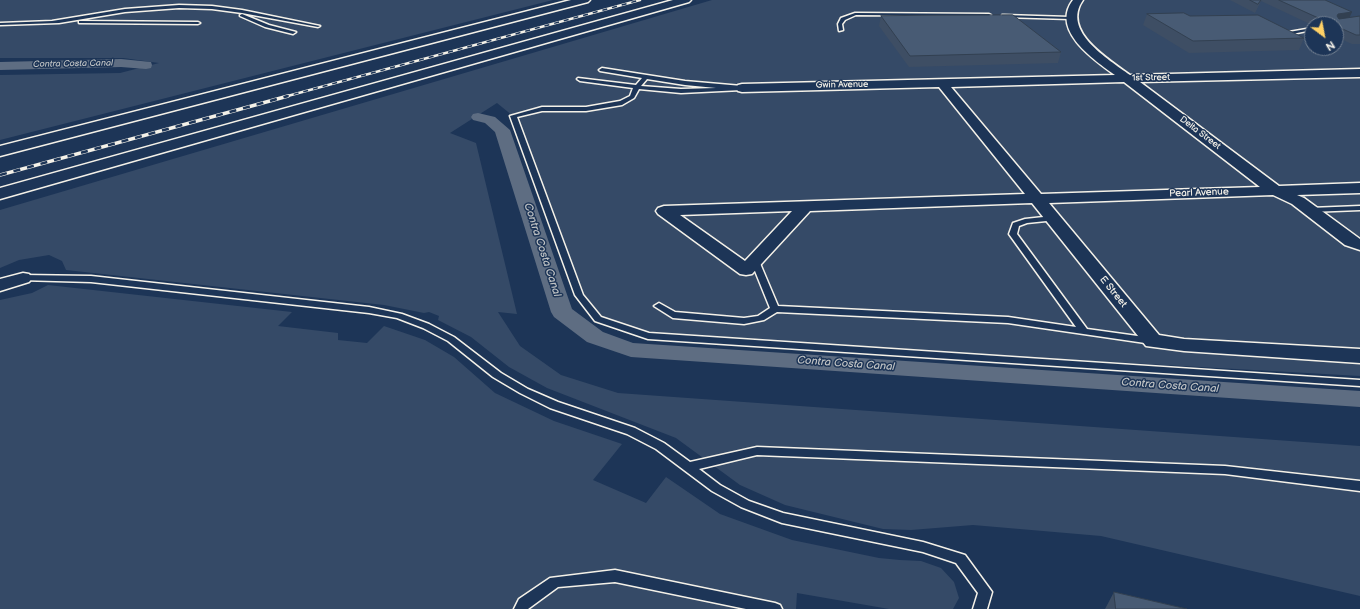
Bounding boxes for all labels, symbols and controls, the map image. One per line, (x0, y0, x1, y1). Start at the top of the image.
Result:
north arrow (1304, 16, 1344, 56)
text: N (1323, 38, 1337, 53)
water label: Contra Costa Canal (33, 58, 113, 70)
street label: 1st Street (1132, 72, 1170, 84)
street label: Gwin Avenue (816, 79, 868, 91)
street label: Delta Street (1177, 114, 1223, 152)
street label: Pearl Avenue (1169, 186, 1229, 200)
water label: Contra Costa Canal (521, 201, 563, 299)
street label: E Street (1097, 274, 1129, 310)
water label: Contra Costa Canal (797, 354, 895, 374)
water label: Contra Costa Canal (1121, 376, 1219, 396)

